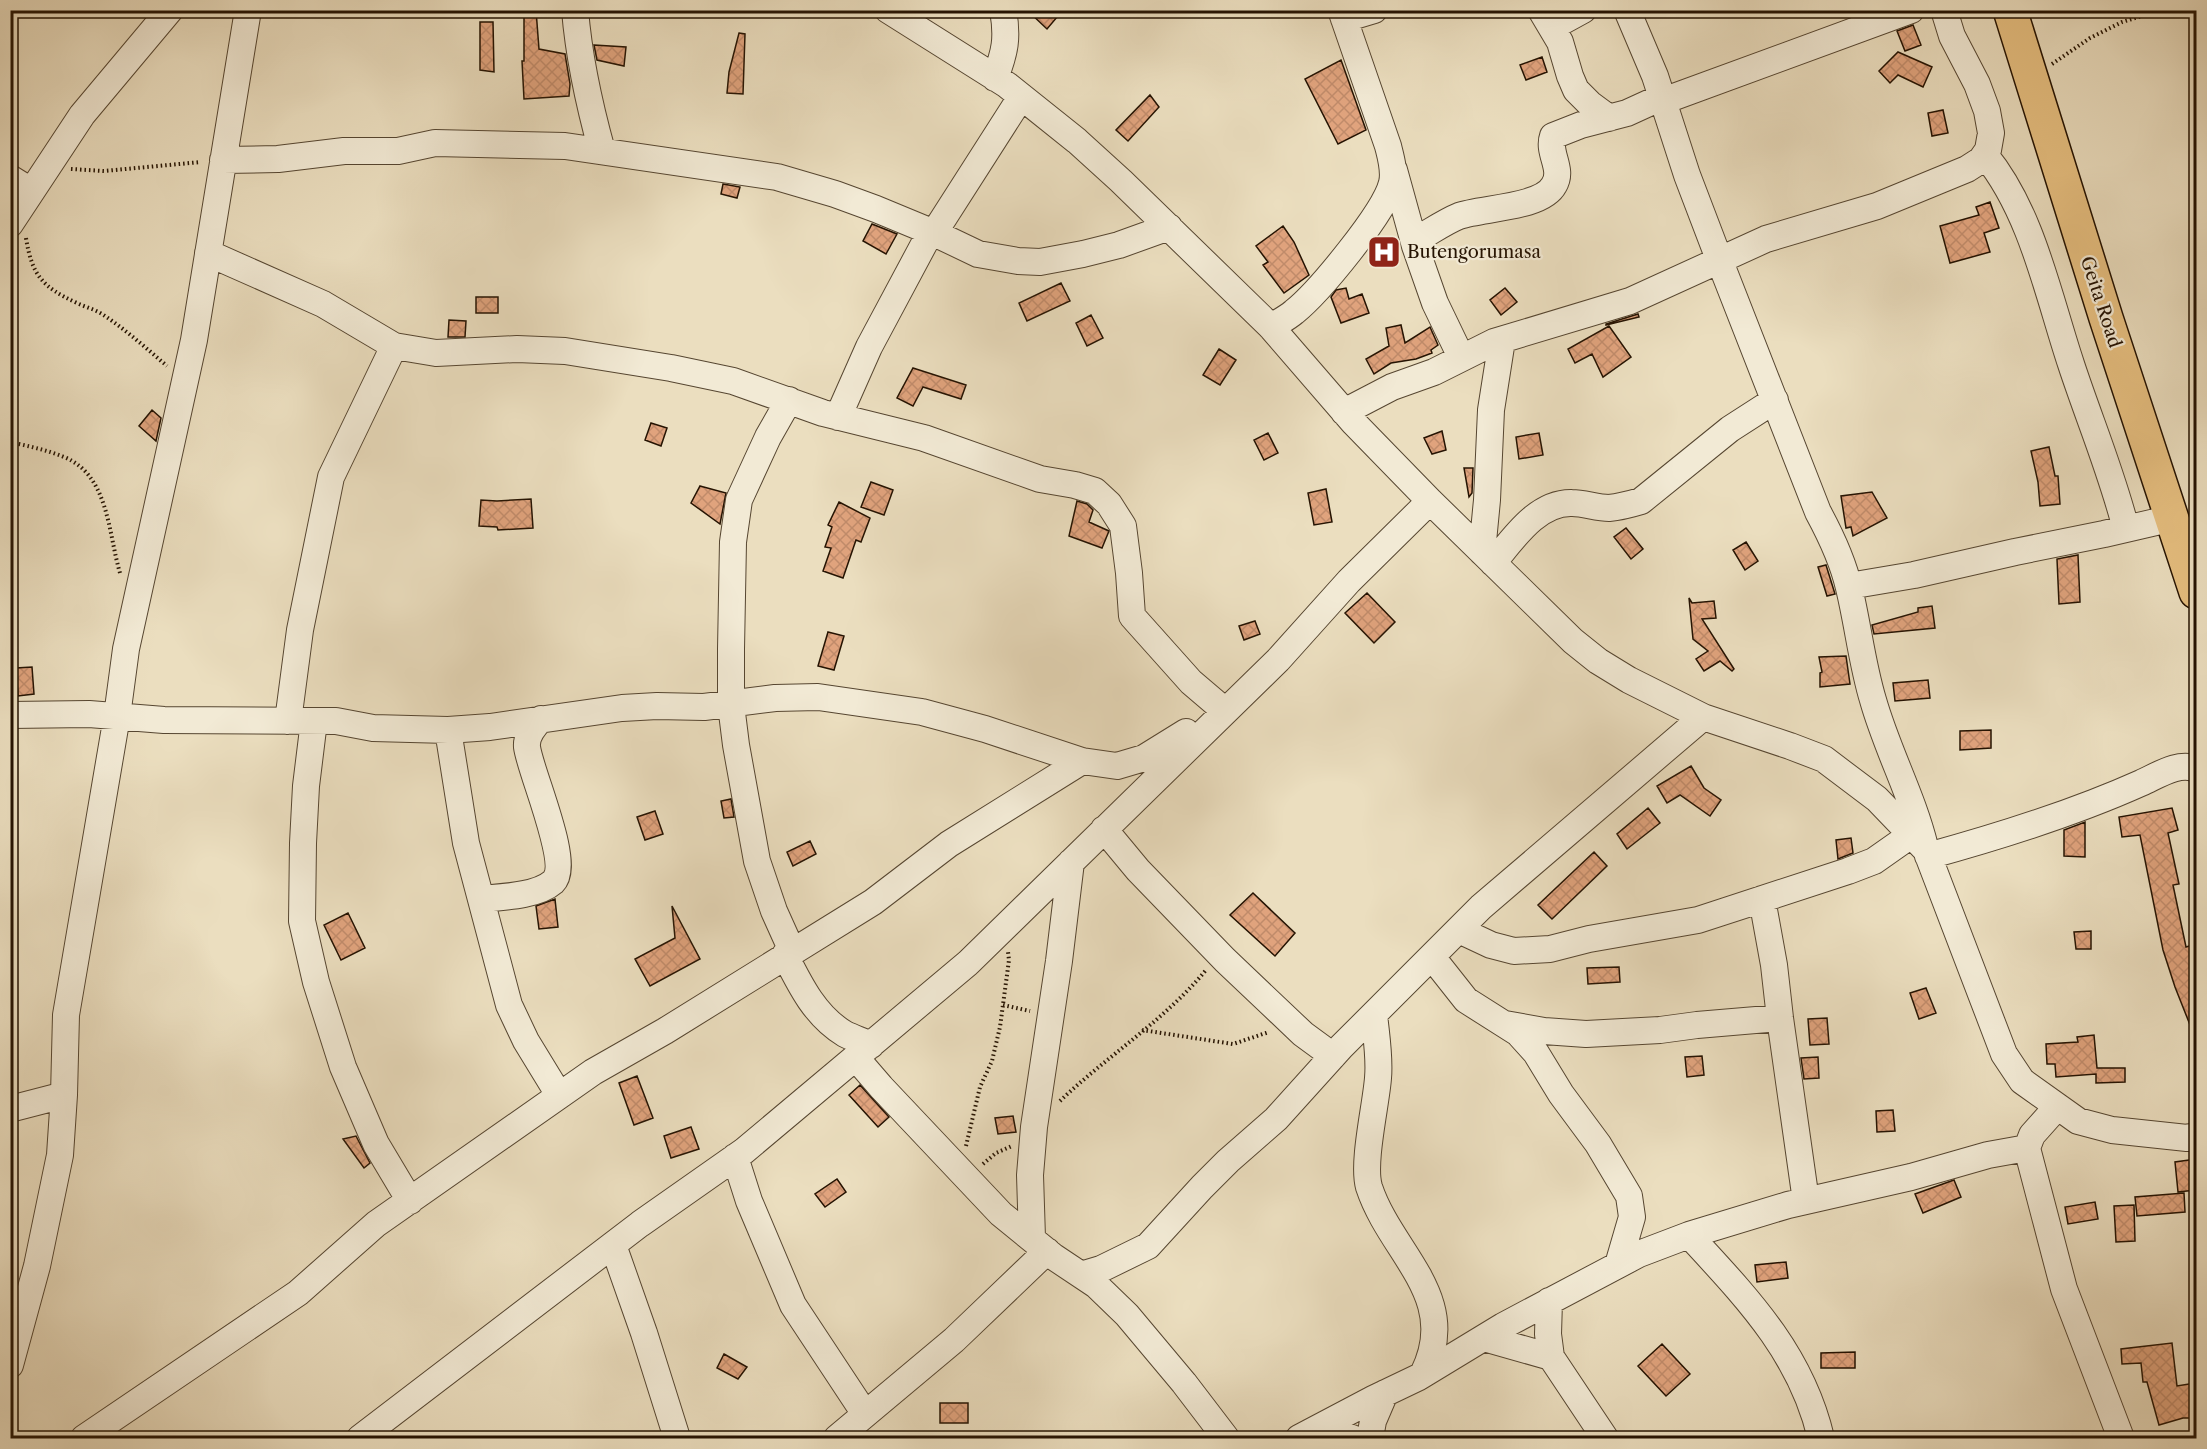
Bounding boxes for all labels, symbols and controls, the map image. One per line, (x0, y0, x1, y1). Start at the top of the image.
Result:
hospital icon: Butengorumasa (1366, 234, 1402, 270)
place label: Butengorumasa (1407, 241, 1542, 263)
street label: Geita Road (2076, 253, 2126, 351)

